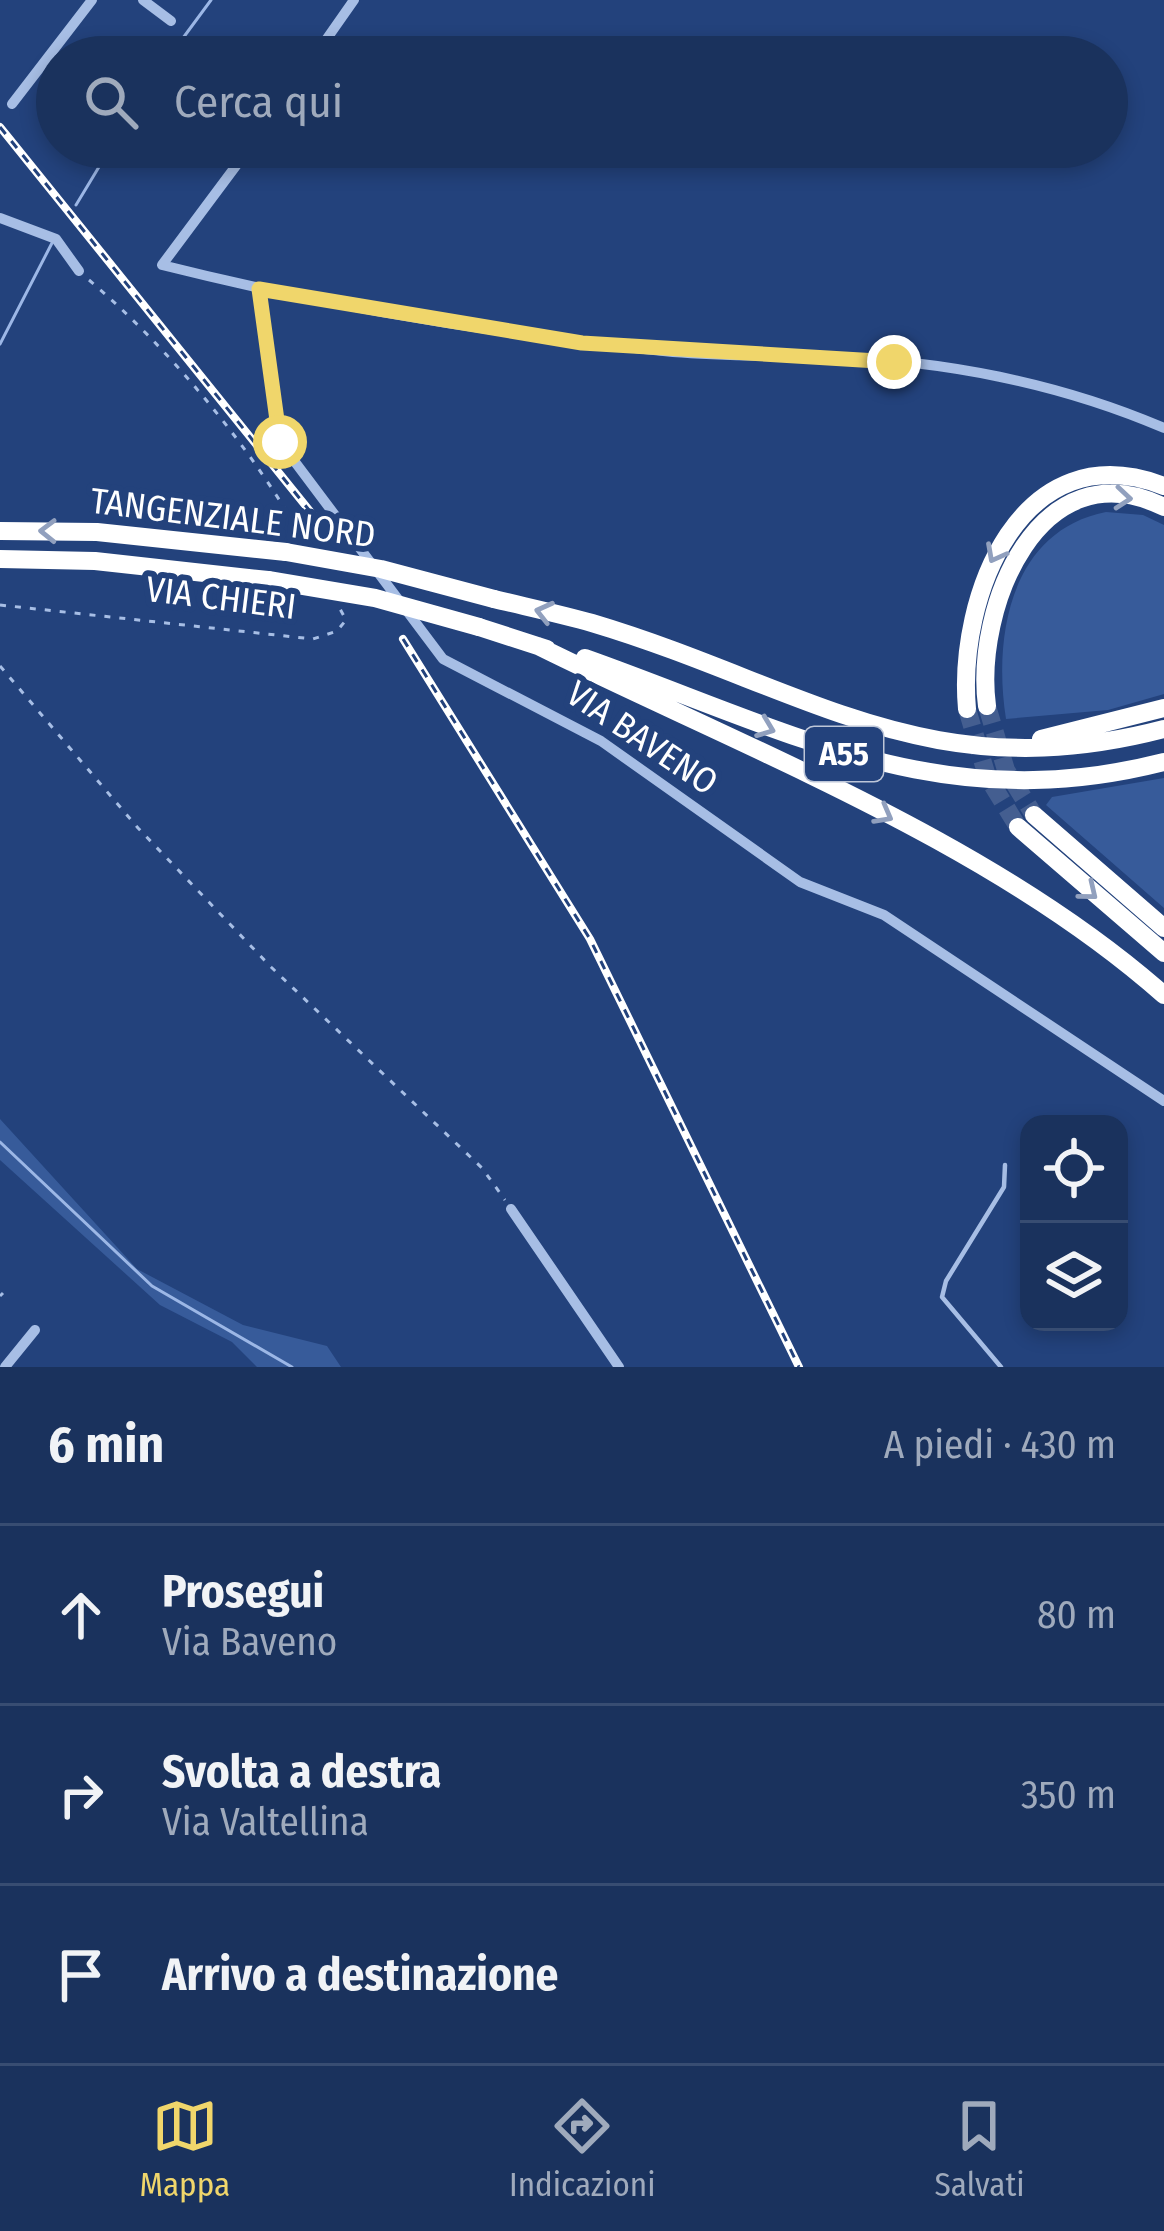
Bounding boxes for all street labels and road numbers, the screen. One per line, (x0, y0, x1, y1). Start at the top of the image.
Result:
street label: TANGENZIALE NORD (88, 479, 378, 557)
street label: VIA CHIERI (144, 567, 298, 629)
street label: VIA BAVENO (558, 671, 726, 805)
road number: A55 (805, 727, 883, 781)

